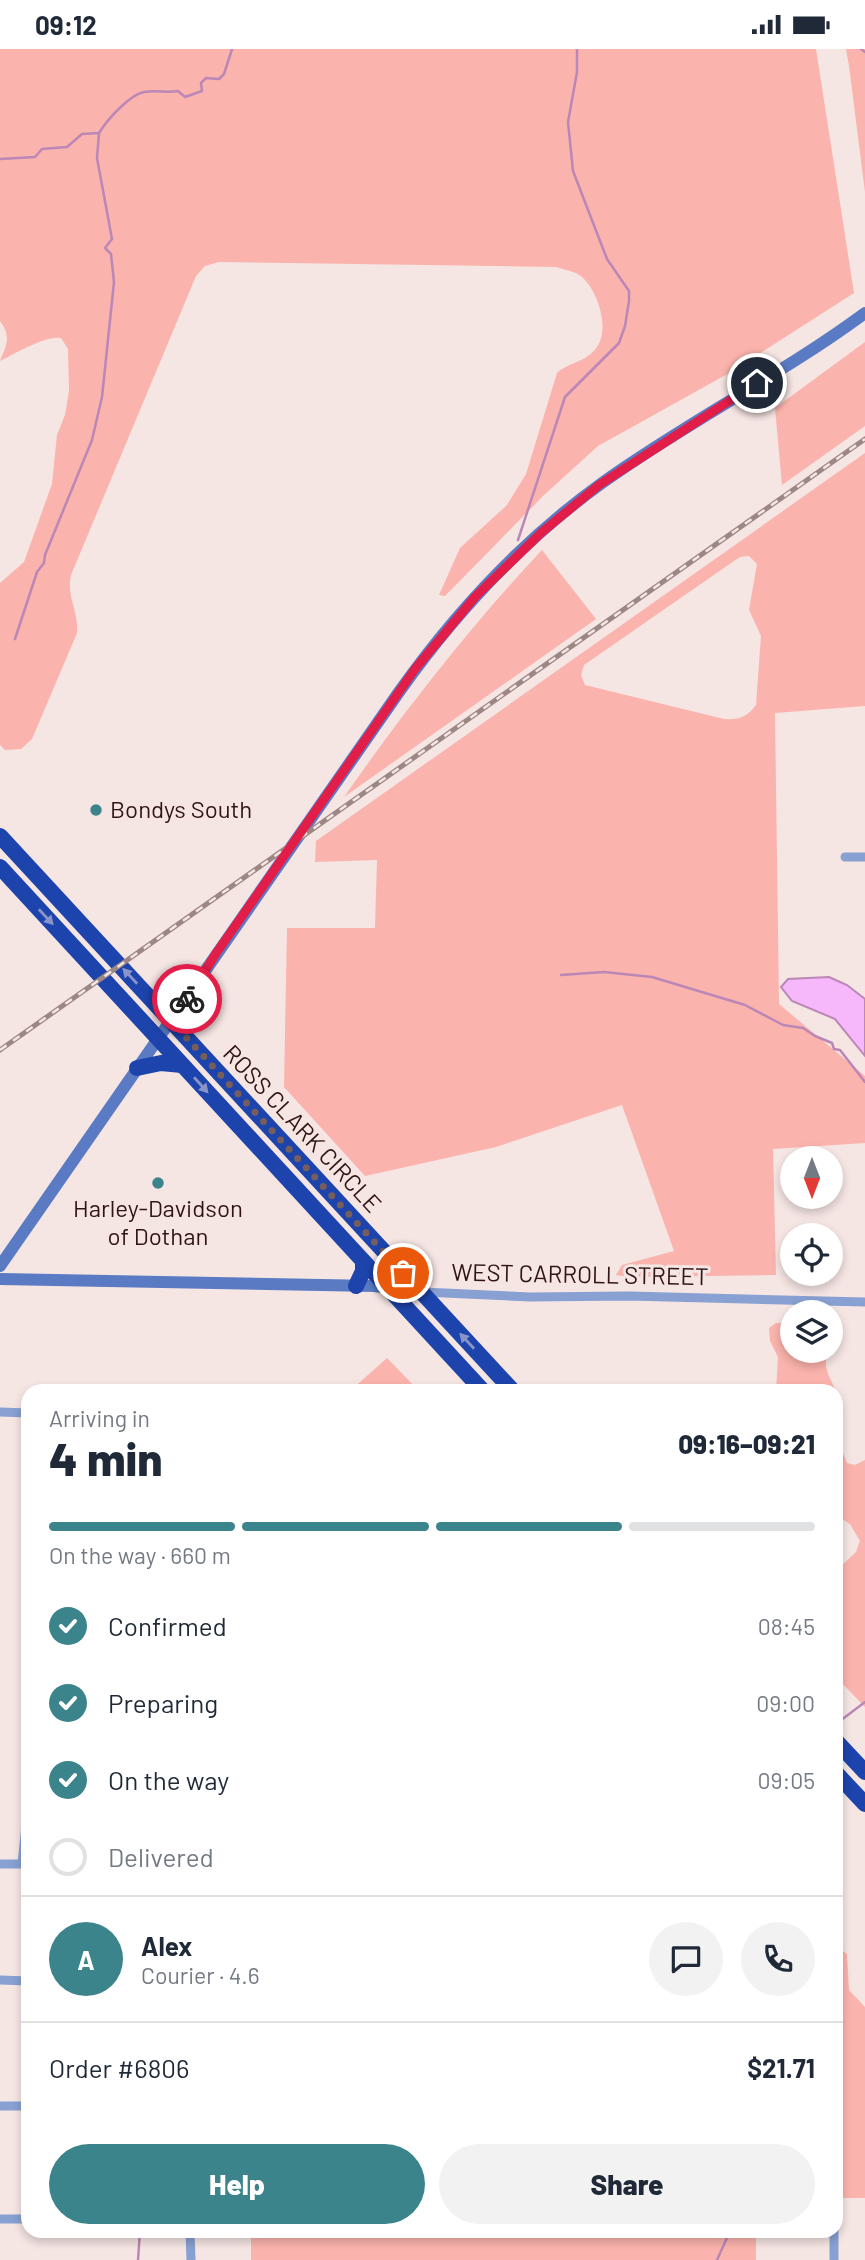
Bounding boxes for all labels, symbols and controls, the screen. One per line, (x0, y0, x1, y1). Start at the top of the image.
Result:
text: 09:12 (35, 9, 97, 40)
pin (727, 353, 787, 413)
icon: home (738, 364, 776, 402)
place label: Bondys South (110, 794, 252, 823)
marker: Bondys South (88, 802, 104, 818)
one-way arrow (38, 908, 54, 925)
courier (152, 964, 222, 1034)
one-way arrow (122, 968, 138, 985)
icon: bike (168, 980, 206, 1018)
street label: ROSS CLARK CIRCLE (218, 1038, 388, 1218)
one-way arrow (192, 1076, 208, 1093)
north arrow (780, 1146, 844, 1209)
map controls (780, 1146, 843, 1363)
marker: Harley-Davidson of Dothan (150, 1175, 166, 1191)
place label: Harley-Davidson of Dothan (73, 1193, 243, 1250)
button: locate (780, 1223, 843, 1286)
pin (373, 1243, 433, 1303)
icon: bag (384, 1254, 422, 1292)
street label: WEST CARROLL STREET (451, 1257, 709, 1290)
button: layers (780, 1300, 843, 1363)
one-way arrow (459, 1333, 475, 1350)
text: Arriving in (49, 1404, 150, 1432)
text: 09:16–09:21 (678, 1428, 815, 1459)
text: 4 min (49, 1430, 163, 1485)
text: On the way · 660 m (49, 1541, 231, 1569)
icon: check (49, 1607, 87, 1645)
text: Confirmed (108, 1610, 227, 1641)
text: 08:45 (758, 1612, 815, 1640)
icon: check (49, 1684, 87, 1722)
text: Preparing (108, 1687, 218, 1718)
text: 09:00 (756, 1689, 815, 1717)
icon: check (49, 1761, 87, 1799)
text: On the way (108, 1764, 229, 1795)
text: 09:05 (757, 1766, 815, 1794)
text: Delivered (108, 1841, 214, 1872)
button: chat (649, 1922, 723, 1996)
button: phone (741, 1922, 815, 1996)
text: Alex (141, 1930, 192, 1961)
text: A (77, 1944, 95, 1975)
text: Courier · 4.6 (141, 1961, 260, 1989)
text: Order #6806 (49, 2052, 189, 2083)
text: $21.71 (747, 2052, 815, 2083)
button: Help (49, 2144, 425, 2224)
button: Share (439, 2144, 815, 2224)

